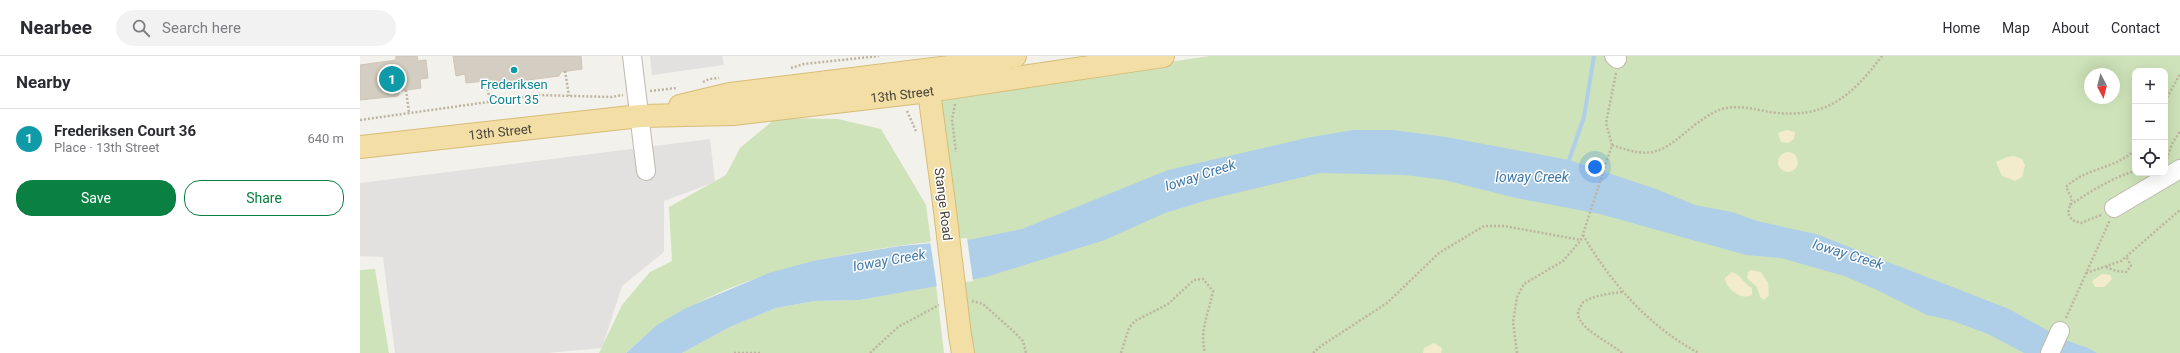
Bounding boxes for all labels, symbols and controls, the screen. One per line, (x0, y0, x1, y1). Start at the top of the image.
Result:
search box (116, 10, 396, 46)
text: Nearbee (20, 16, 92, 39)
icon: search (130, 17, 152, 39)
text: Search here (162, 19, 241, 37)
text: Home (1942, 20, 1980, 36)
text: Map (2002, 20, 2030, 36)
text: About (2052, 20, 2089, 36)
text: Contact (2111, 20, 2160, 36)
pin: 1 (379, 64, 405, 94)
marker: Frederiksen Court 35 (509, 65, 519, 75)
north arrow (2084, 68, 2120, 104)
map controls (2132, 68, 2168, 176)
button: + (2132, 68, 2168, 104)
text: Nearby (16, 72, 71, 92)
place label: Frederiksen Court 35 (480, 77, 548, 107)
street label: 13th Street (870, 83, 935, 106)
button: − (2132, 104, 2168, 140)
street label: 13th Street (468, 121, 533, 143)
text: Frederiksen Court 36 (54, 122, 196, 140)
text: 1 (25, 131, 33, 146)
text: 640 m (307, 131, 344, 146)
text: Place · 13th Street (54, 140, 160, 155)
button: locate (2132, 140, 2168, 176)
water label: Ioway Creek (1163, 156, 1238, 194)
your location (1585, 157, 1605, 177)
street label: Stange Road (932, 167, 955, 241)
water label: Ioway Creek (1495, 169, 1570, 185)
button: Save (16, 180, 176, 216)
button: Share (184, 180, 344, 216)
water label: Ioway Creek (1811, 236, 1886, 273)
water label: Ioway Creek (851, 246, 928, 274)

